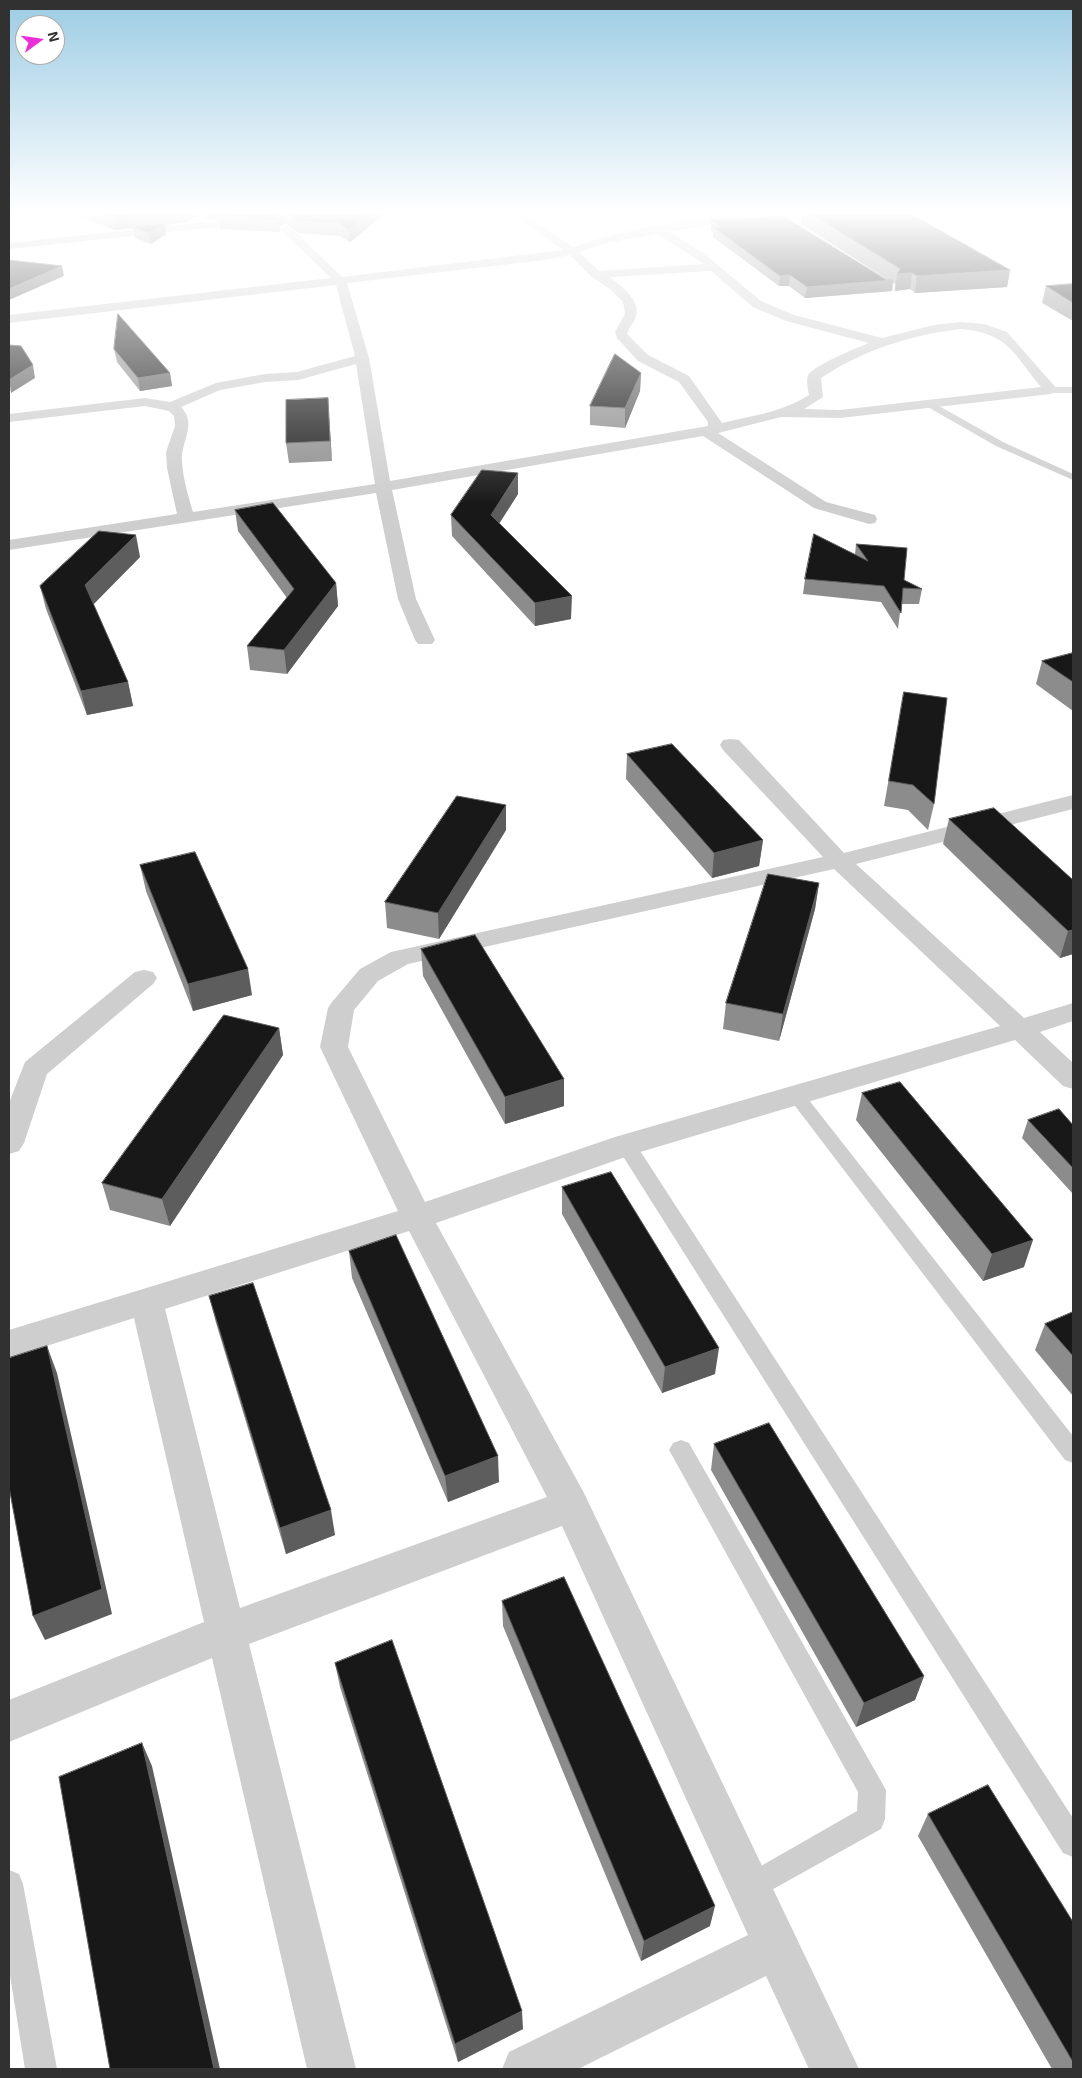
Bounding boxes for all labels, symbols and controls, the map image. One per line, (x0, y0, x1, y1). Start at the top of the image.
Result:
north arrow (15, 15, 65, 65)
text: N (45, 30, 64, 43)

